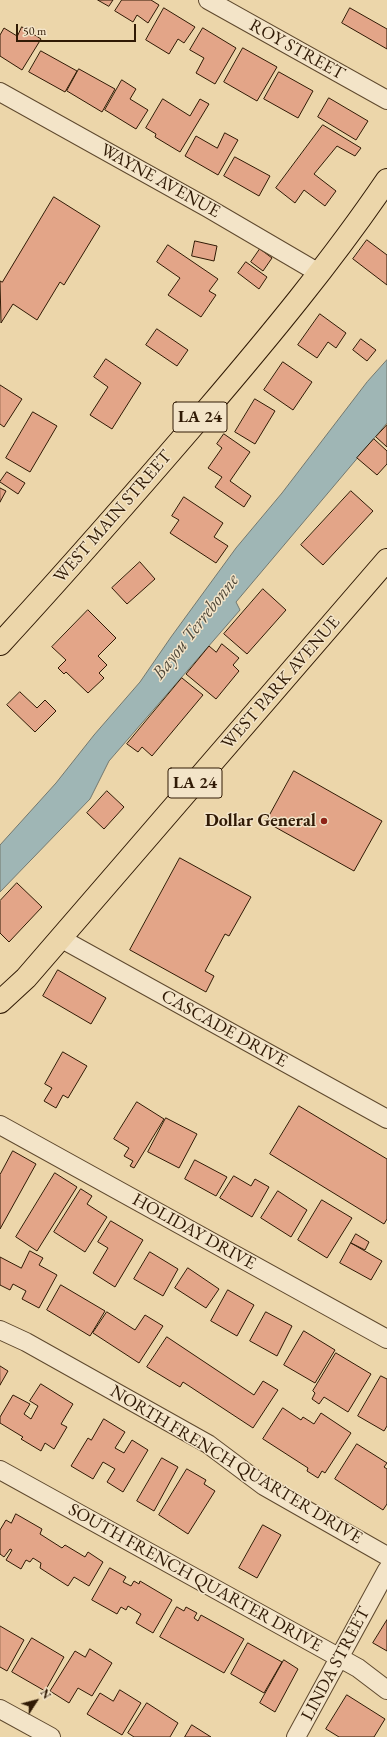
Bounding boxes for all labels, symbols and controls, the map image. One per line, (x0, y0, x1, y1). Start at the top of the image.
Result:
street label: ROY STREET (245, 15, 349, 85)
scale bar (18, 16, 138, 42)
text: 50 m (23, 23, 46, 39)
street label: WAYNE AVENUE (96, 139, 224, 223)
road number: LA 24 (173, 402, 227, 432)
street label: WEST MAIN STREET (49, 446, 177, 588)
water label: Bayou Terrebonne (148, 570, 244, 684)
street label: WEST PARK AVENUE (217, 612, 345, 754)
road number: LA 24 (168, 768, 222, 798)
place label: Dollar General (205, 810, 316, 832)
marker: Dollar General (319, 816, 329, 826)
street label: CASCADE DRIVE (157, 985, 291, 1073)
street label: HOLIDAY DRIVE (128, 1189, 260, 1275)
street label: NORTH FRENCH QUARTER DRIVE (106, 1381, 366, 1549)
street label: SOUTH FRENCH QUARTER DRIVE (64, 1499, 326, 1657)
street label: LINDA STREET (297, 1603, 375, 1725)
north arrow (16, 1681, 56, 1721)
text: N (37, 1686, 54, 1702)

